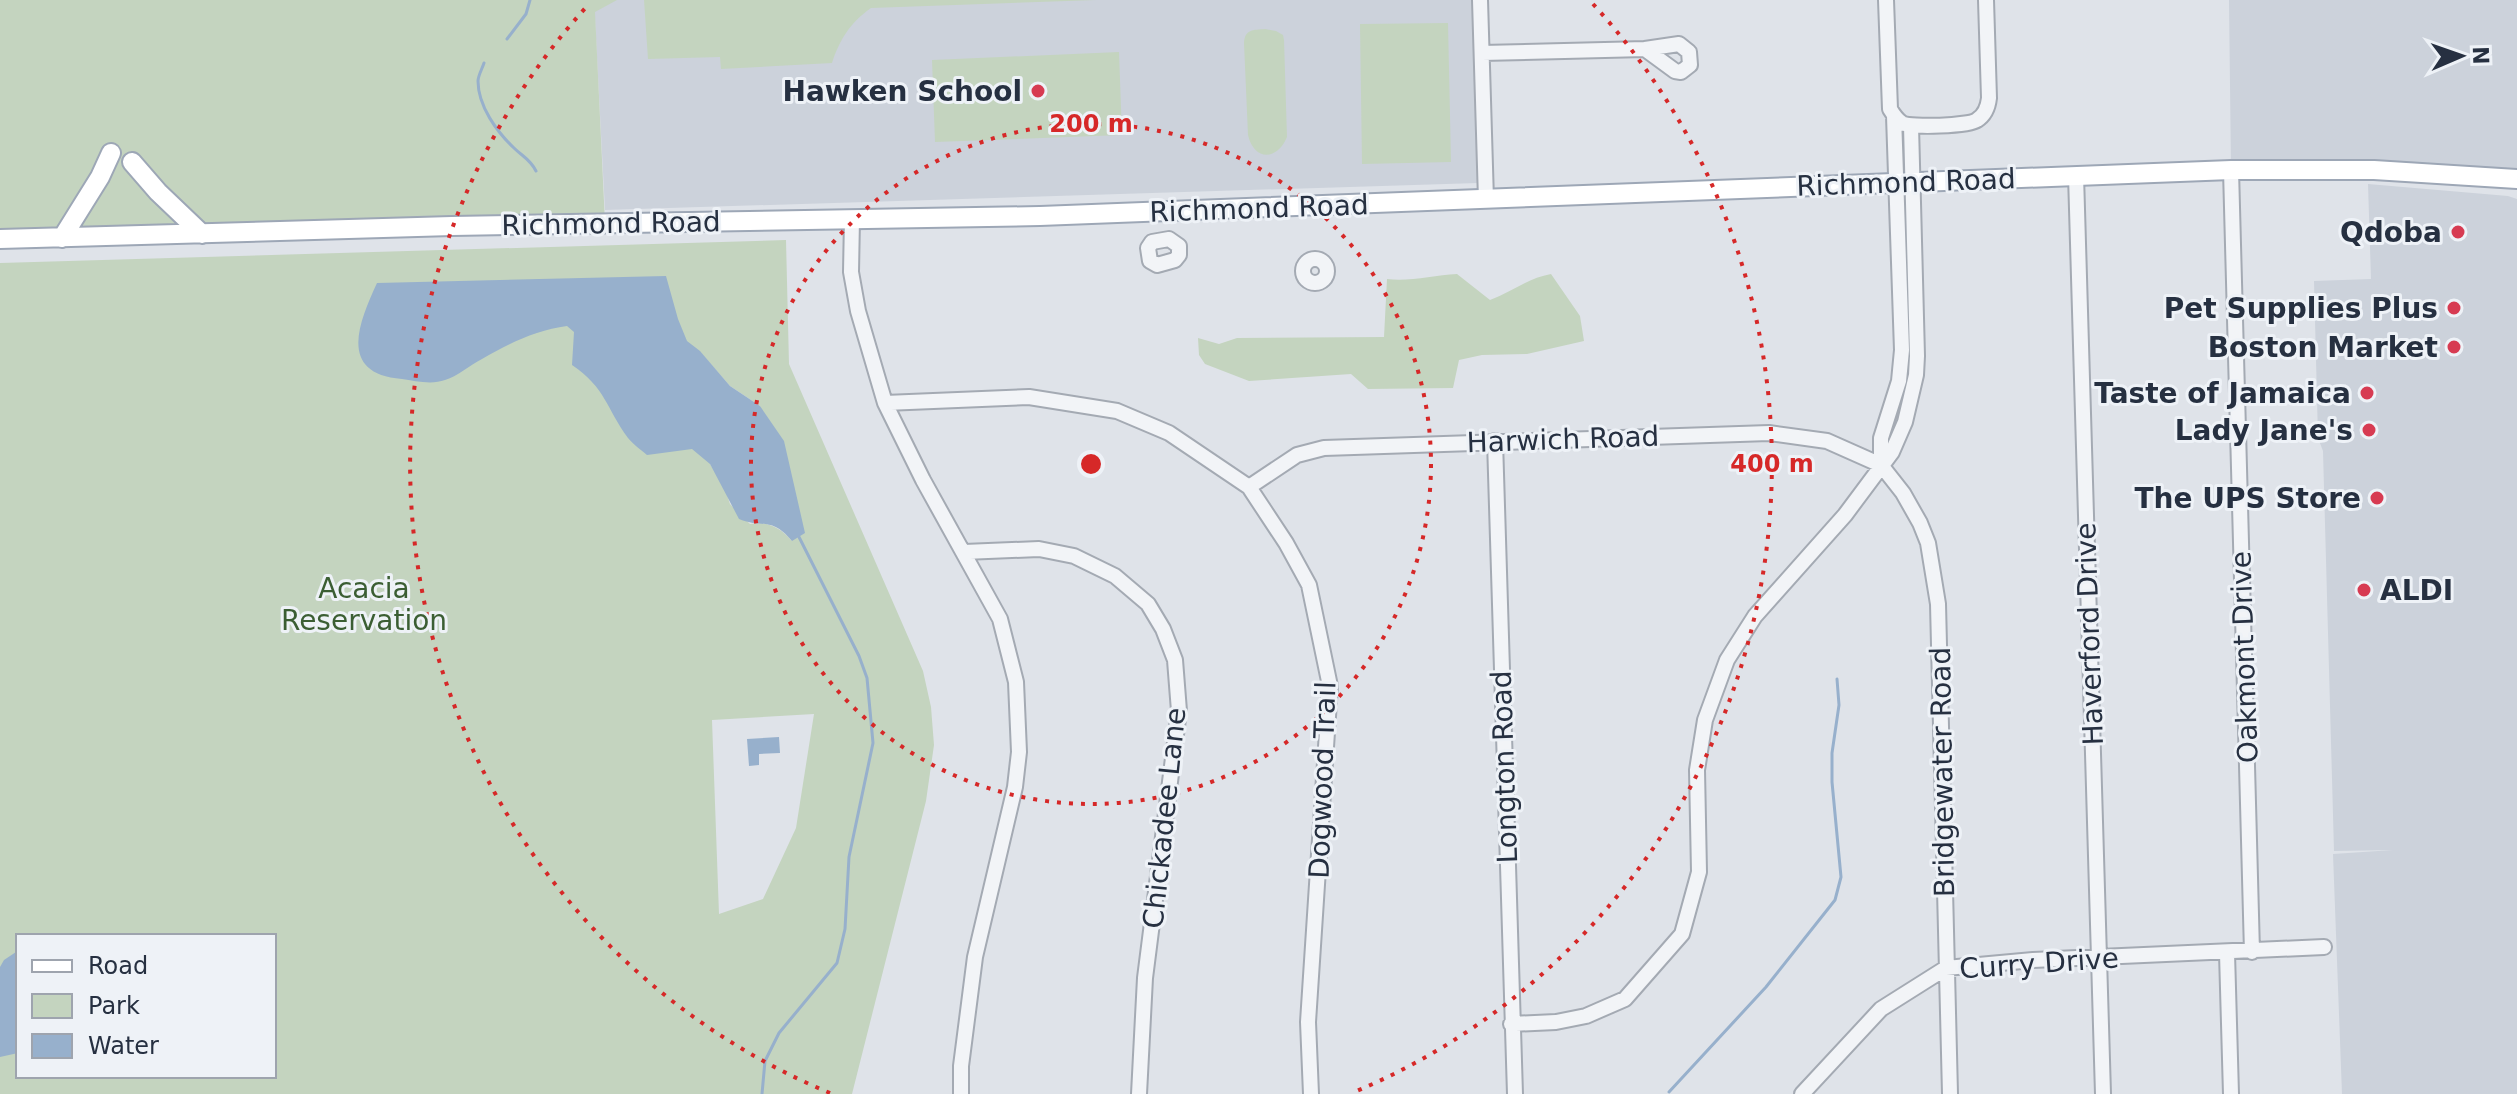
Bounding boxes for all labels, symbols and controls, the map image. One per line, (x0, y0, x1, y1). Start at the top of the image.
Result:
north arrow (2421, 16, 2501, 96)
text: N (2468, 46, 2493, 65)
place label: Hawken School (782, 75, 1022, 108)
marker: Hawken School (1029, 82, 1047, 100)
text: 200 m (1049, 110, 1133, 138)
street label: Richmond Road (1796, 162, 2016, 203)
street label: Richmond Road (1149, 188, 1369, 229)
street label: Richmond Road (501, 205, 721, 242)
place label: Qdoba (2340, 216, 2442, 249)
marker: Qdoba (2449, 223, 2467, 241)
place label: Pet Supplies Plus (2164, 292, 2438, 325)
marker: Pet Supplies Plus (2445, 299, 2463, 317)
place label: Boston Market (2208, 331, 2438, 364)
marker: Boston Market (2445, 338, 2463, 356)
place label: Taste of Jamaica (2094, 377, 2351, 410)
marker: Taste of Jamaica (2358, 384, 2376, 402)
place label: Lady Jane's (2175, 414, 2353, 447)
street label: Harwich Road (1466, 420, 1660, 459)
marker: Lady Jane's (2360, 421, 2378, 439)
centre of rings (1077, 450, 1105, 478)
text: 400 m (1730, 450, 1814, 478)
place label: The UPS Store (2134, 482, 2361, 515)
marker: The UPS Store (2368, 489, 2386, 507)
street label: Haverford Drive (2069, 522, 2110, 746)
street label: Oakmont Drive (2224, 550, 2265, 764)
park label: Acacia Reservation (281, 572, 447, 637)
place label: ALDI (2380, 574, 2453, 607)
marker: ALDI (2355, 581, 2373, 599)
street label: Bridgewater Road (1924, 647, 1961, 897)
street label: Longton Road (1485, 670, 1524, 864)
street label: Dogwood Trail (1303, 681, 1342, 879)
street label: Chickadee Lane (1136, 706, 1193, 930)
legend (16, 934, 276, 1078)
street label: Curry Drive (1958, 941, 2120, 986)
text: Road (88, 952, 148, 980)
text: Park (88, 992, 140, 1020)
text: Water (88, 1032, 159, 1060)

